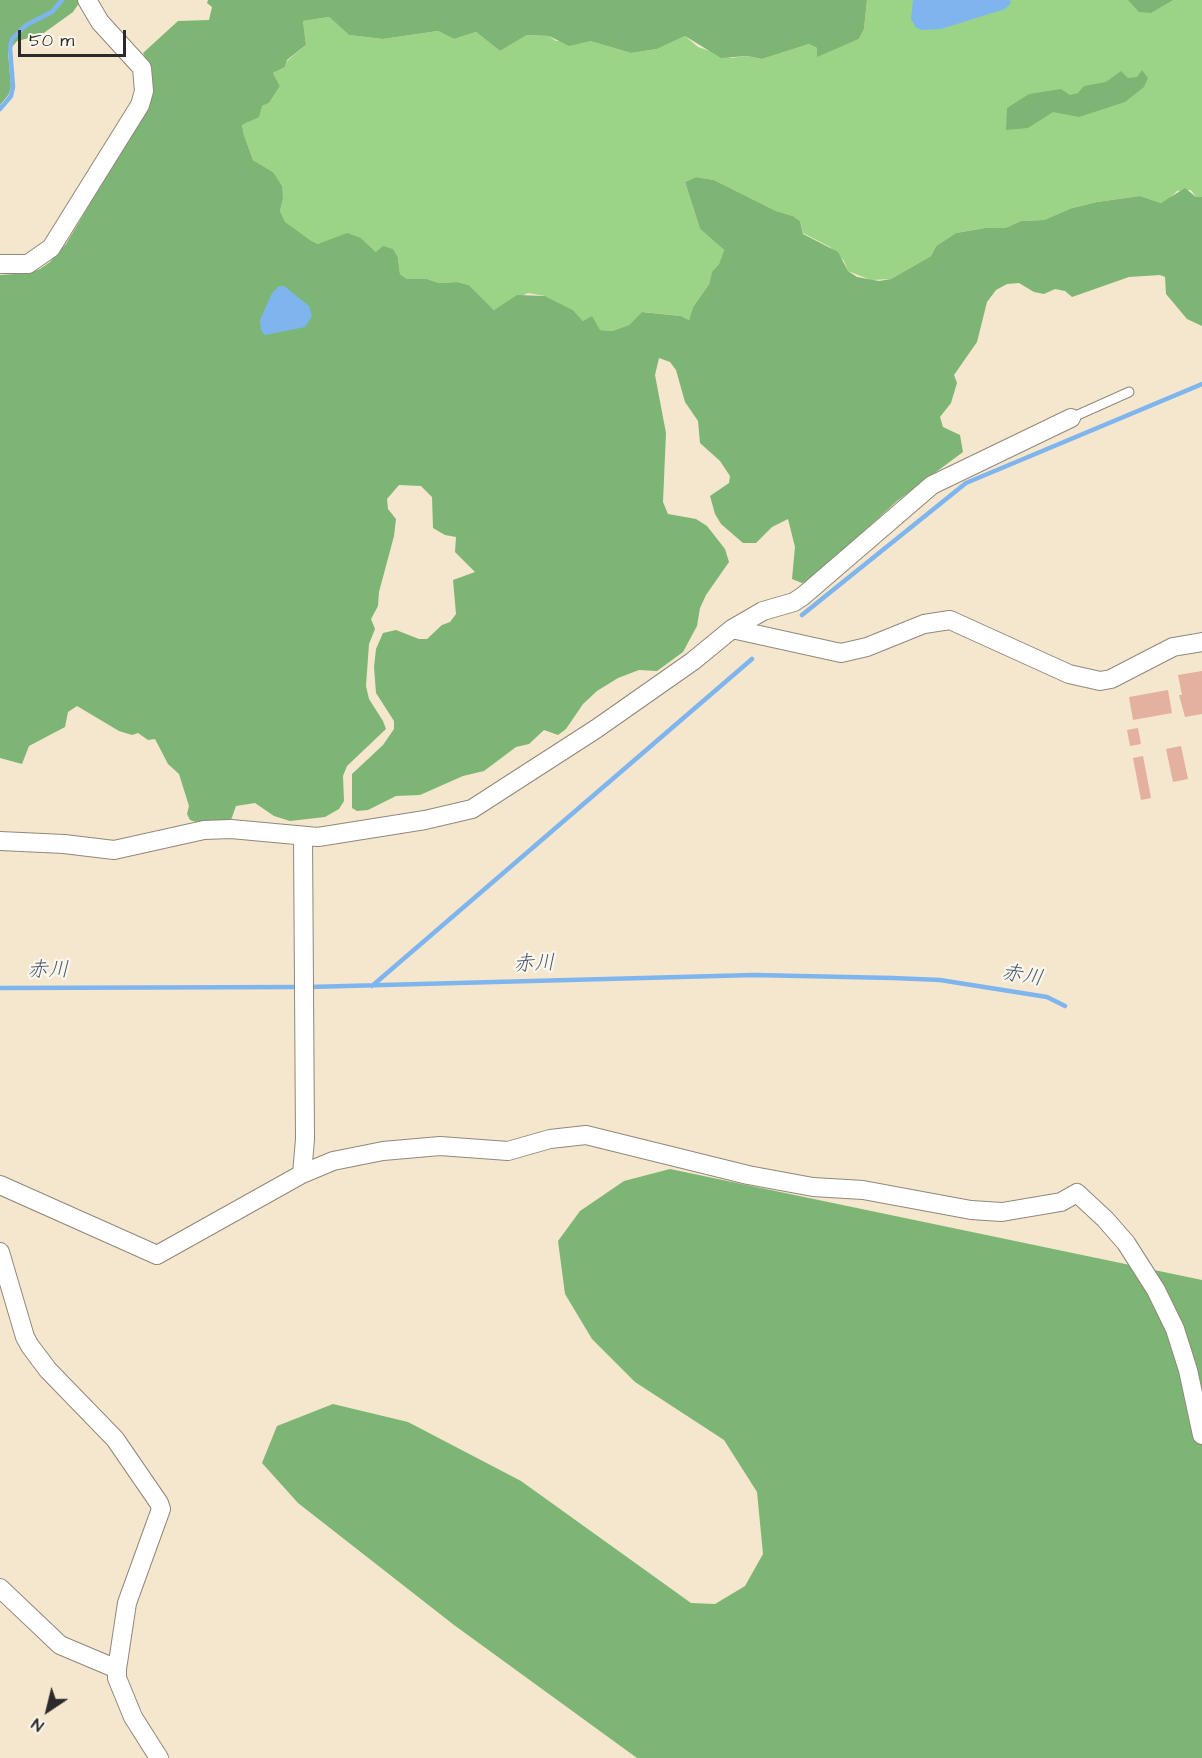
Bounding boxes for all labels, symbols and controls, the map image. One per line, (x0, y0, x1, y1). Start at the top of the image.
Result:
scale bar (21, 18, 129, 56)
text: 50 m (29, 28, 74, 53)
water label: 赤川 (513, 952, 555, 978)
water label: 赤川 (27, 959, 69, 985)
water label: 赤川 (999, 961, 1045, 993)
north arrow (18, 1680, 78, 1740)
text: N (27, 1713, 48, 1737)

